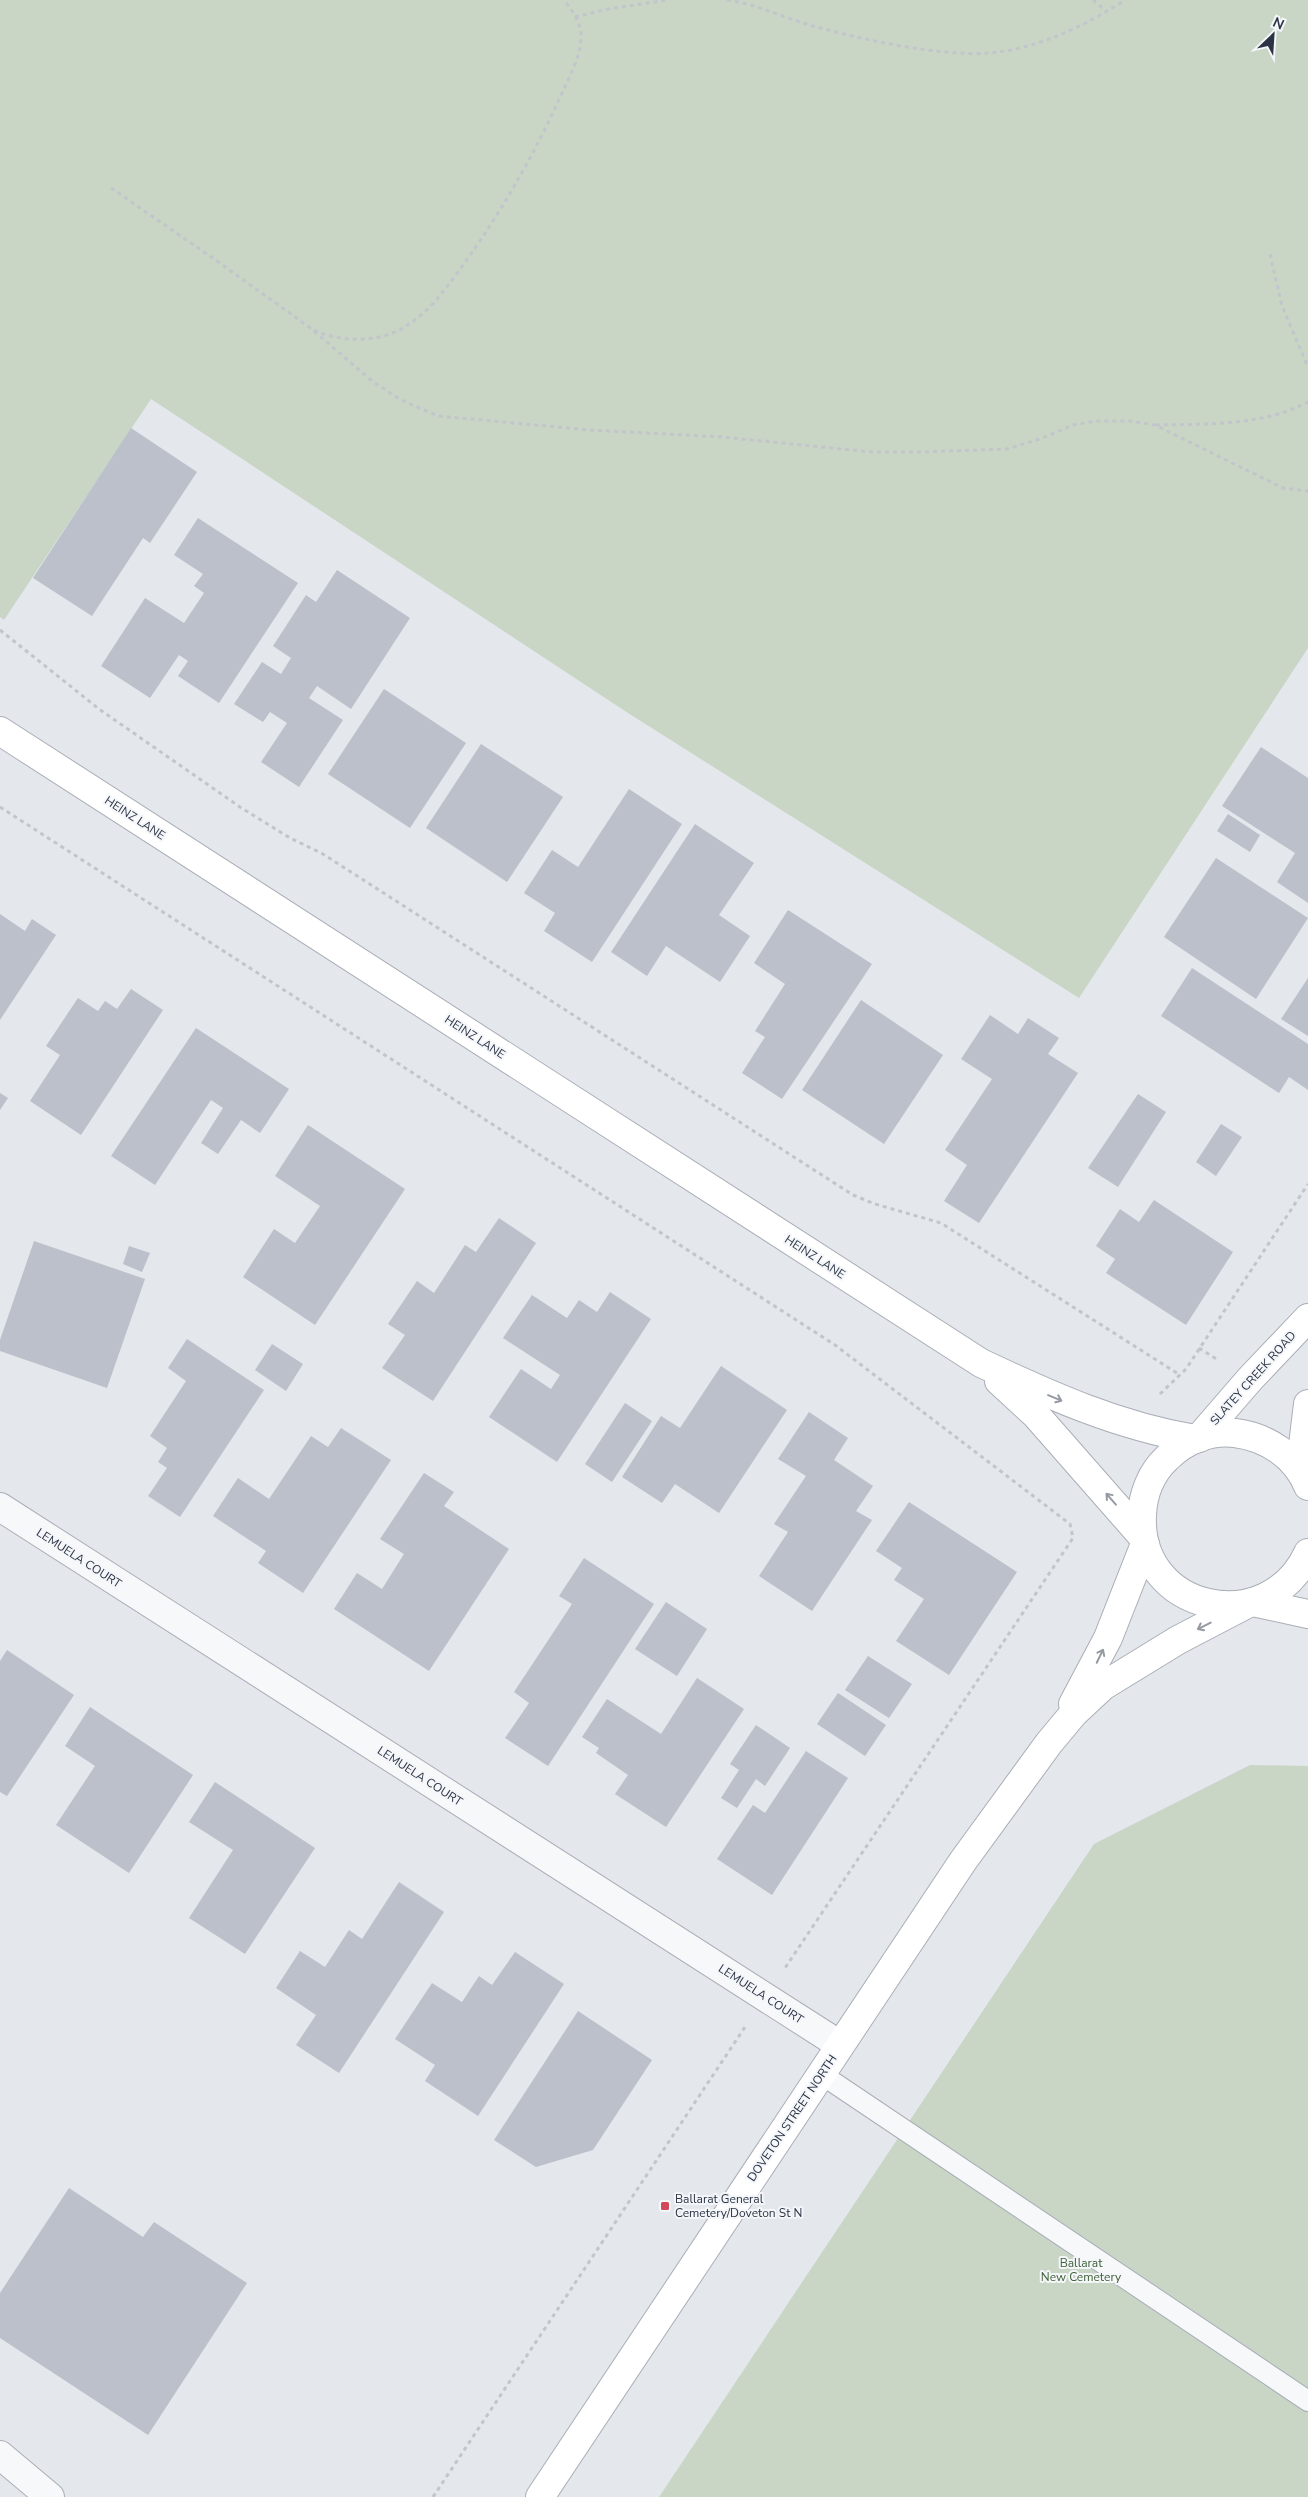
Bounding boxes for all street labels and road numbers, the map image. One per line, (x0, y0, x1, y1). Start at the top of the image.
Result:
street label: HEINZ LANE (102, 792, 168, 844)
street label: HEINZ LANE (442, 1011, 508, 1063)
street label: HEINZ LANE (782, 1231, 848, 1283)
street label: SLATEY CREEK ROAD (1206, 1328, 1300, 1428)
street label: LEMUELA COURT (33, 1524, 125, 1592)
street label: LEMUELA COURT (374, 1742, 466, 1810)
street label: LEMUELA COURT (715, 1960, 807, 2028)
street label: DOVETON STREET NORTH (744, 2051, 840, 2185)

